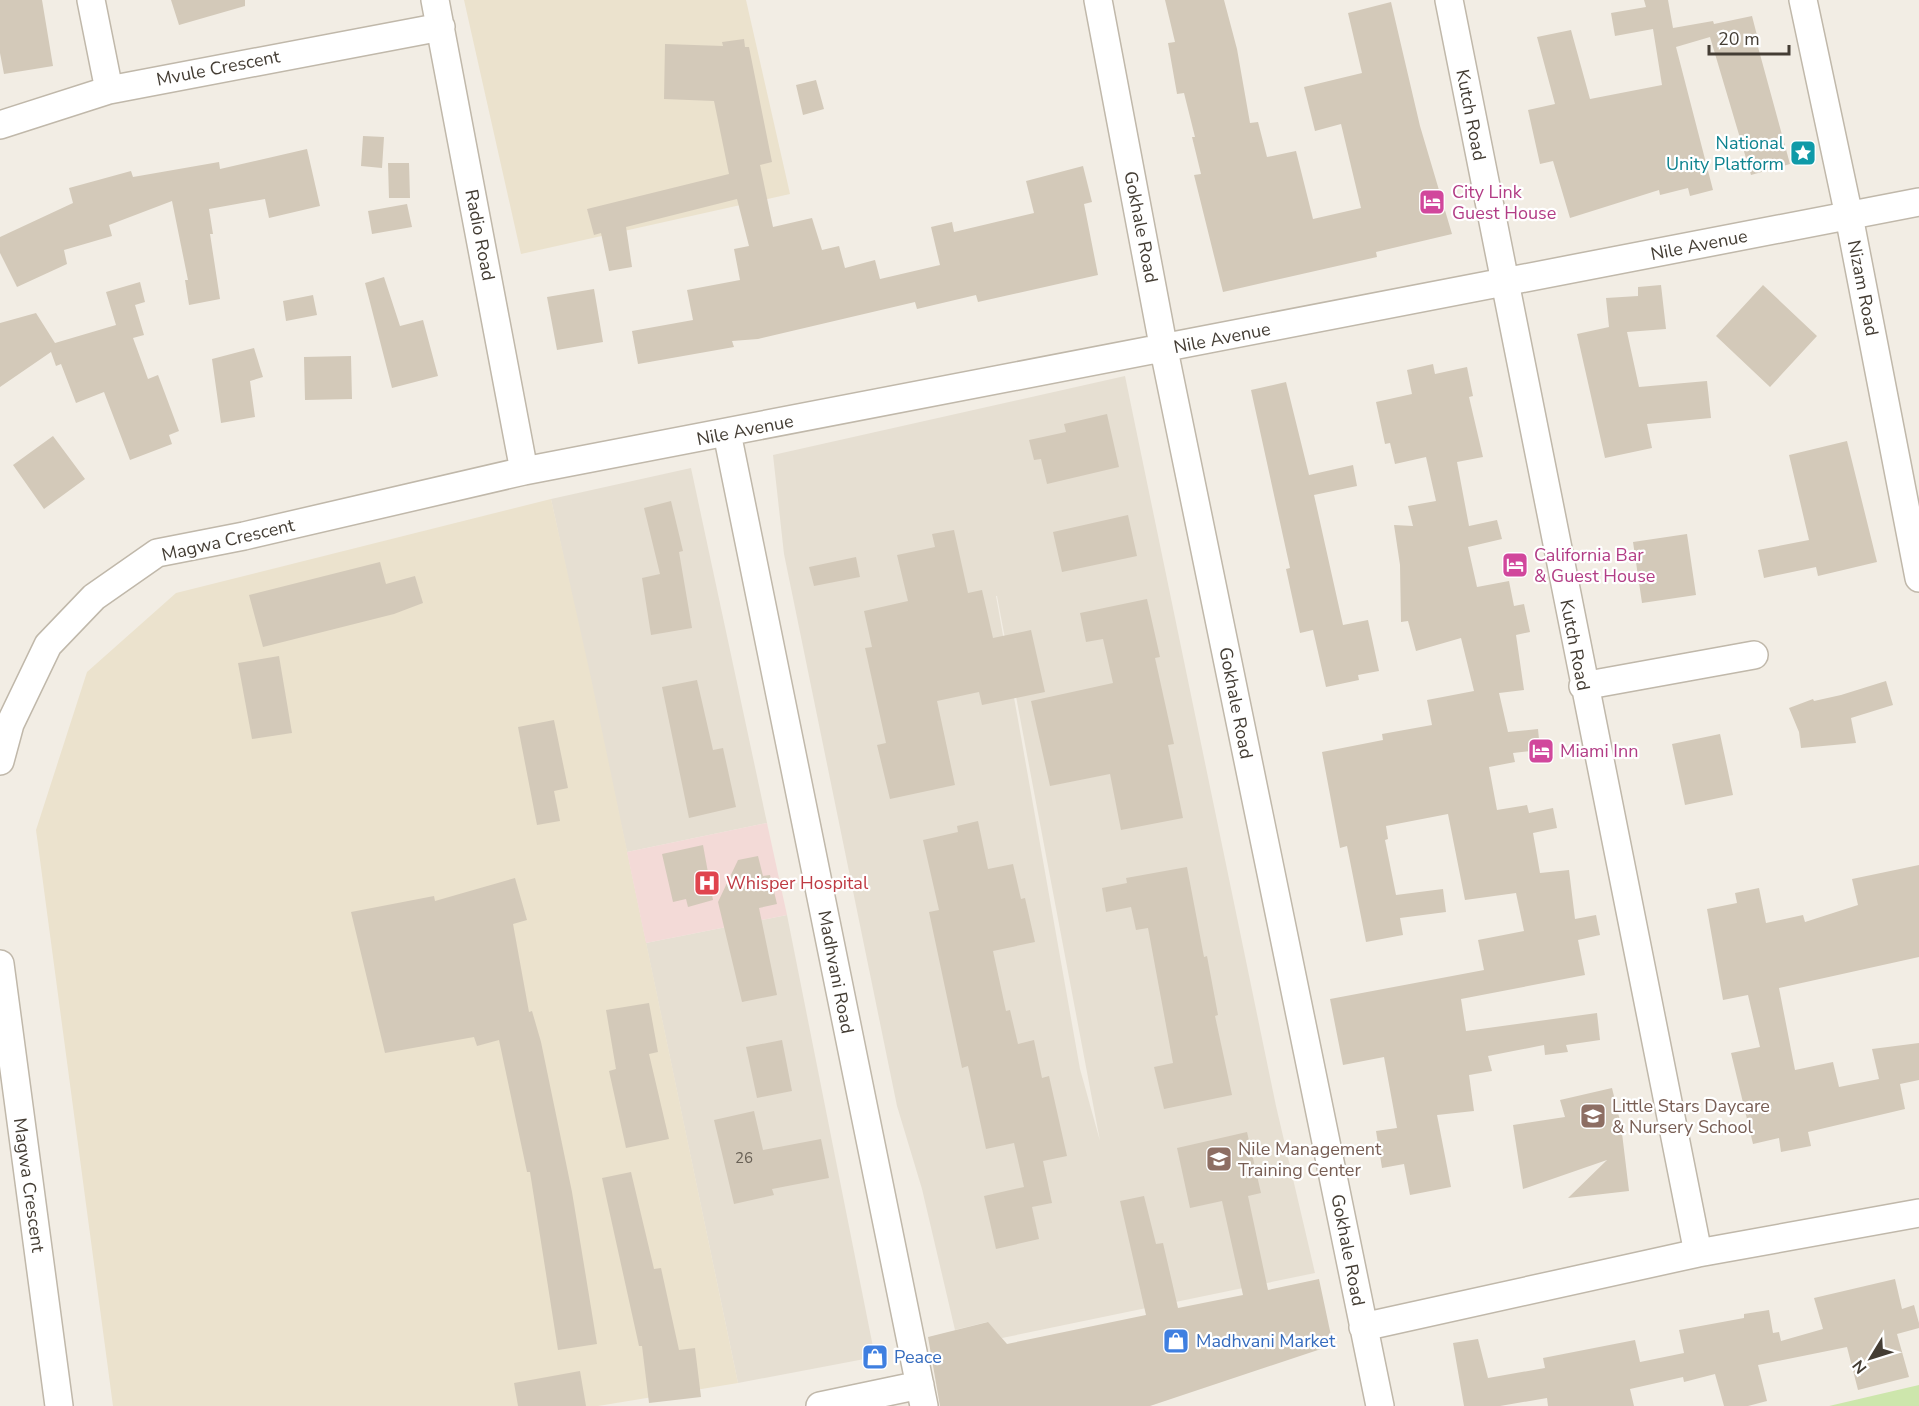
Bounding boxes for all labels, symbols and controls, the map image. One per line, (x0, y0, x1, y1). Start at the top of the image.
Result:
scale bar (1709, 18, 1788, 56)
text: 20 m (1718, 27, 1760, 51)
street label: Mvule Crescent (154, 44, 282, 92)
street label: Kutch Road (1450, 67, 1492, 163)
place label: National Unity Platform (1666, 131, 1785, 176)
place icon: National Unity Platform (1788, 138, 1818, 168)
street label: Gokhale Road (1118, 169, 1164, 285)
place label: City Link Guest House (1452, 180, 1556, 225)
street label: Radio Road (459, 187, 501, 283)
hotel icon: City Link Guest House (1417, 187, 1447, 217)
street label: Nile Avenue (1649, 224, 1749, 266)
street label: Nizam Road (1842, 238, 1884, 338)
street label: Nile Avenue (1172, 317, 1272, 359)
street label: Nile Avenue (695, 409, 795, 451)
street label: Magwa Crescent (159, 513, 297, 567)
place label: California Bar & Guest House (1534, 543, 1655, 588)
hotel icon: California Bar & Guest House (1500, 550, 1530, 580)
street label: Kutch Road (1554, 597, 1596, 693)
street label: Gokhale Road (1213, 645, 1259, 761)
hotel icon: Miami Inn (1526, 736, 1556, 766)
place label: Miami Inn (1560, 739, 1638, 763)
hospital icon: Whisper Hospital (692, 868, 722, 898)
place label: Whisper Hospital (726, 871, 869, 895)
street label: Madhvani Road (812, 908, 860, 1036)
place label: Little Stars Daycare & Nursery School (1612, 1094, 1770, 1139)
school or university icon: Little Stars Daycare & Nursery School (1578, 1101, 1608, 1131)
street label: Magwa Crescent (8, 1116, 50, 1254)
place label: Nile Management Training Center (1238, 1137, 1382, 1182)
school or university icon: Nile Management Training Center (1204, 1144, 1234, 1174)
house number: 26 (735, 1148, 753, 1168)
street label: Gokhale Road (1325, 1192, 1371, 1308)
shop icon: Madhvani Market (1161, 1326, 1191, 1356)
north arrow (1841, 1328, 1901, 1388)
place label: Madhvani Market (1196, 1329, 1336, 1353)
shop icon: Peace (860, 1342, 890, 1372)
place label: Peace (894, 1345, 942, 1369)
text: N (1848, 1355, 1872, 1378)

